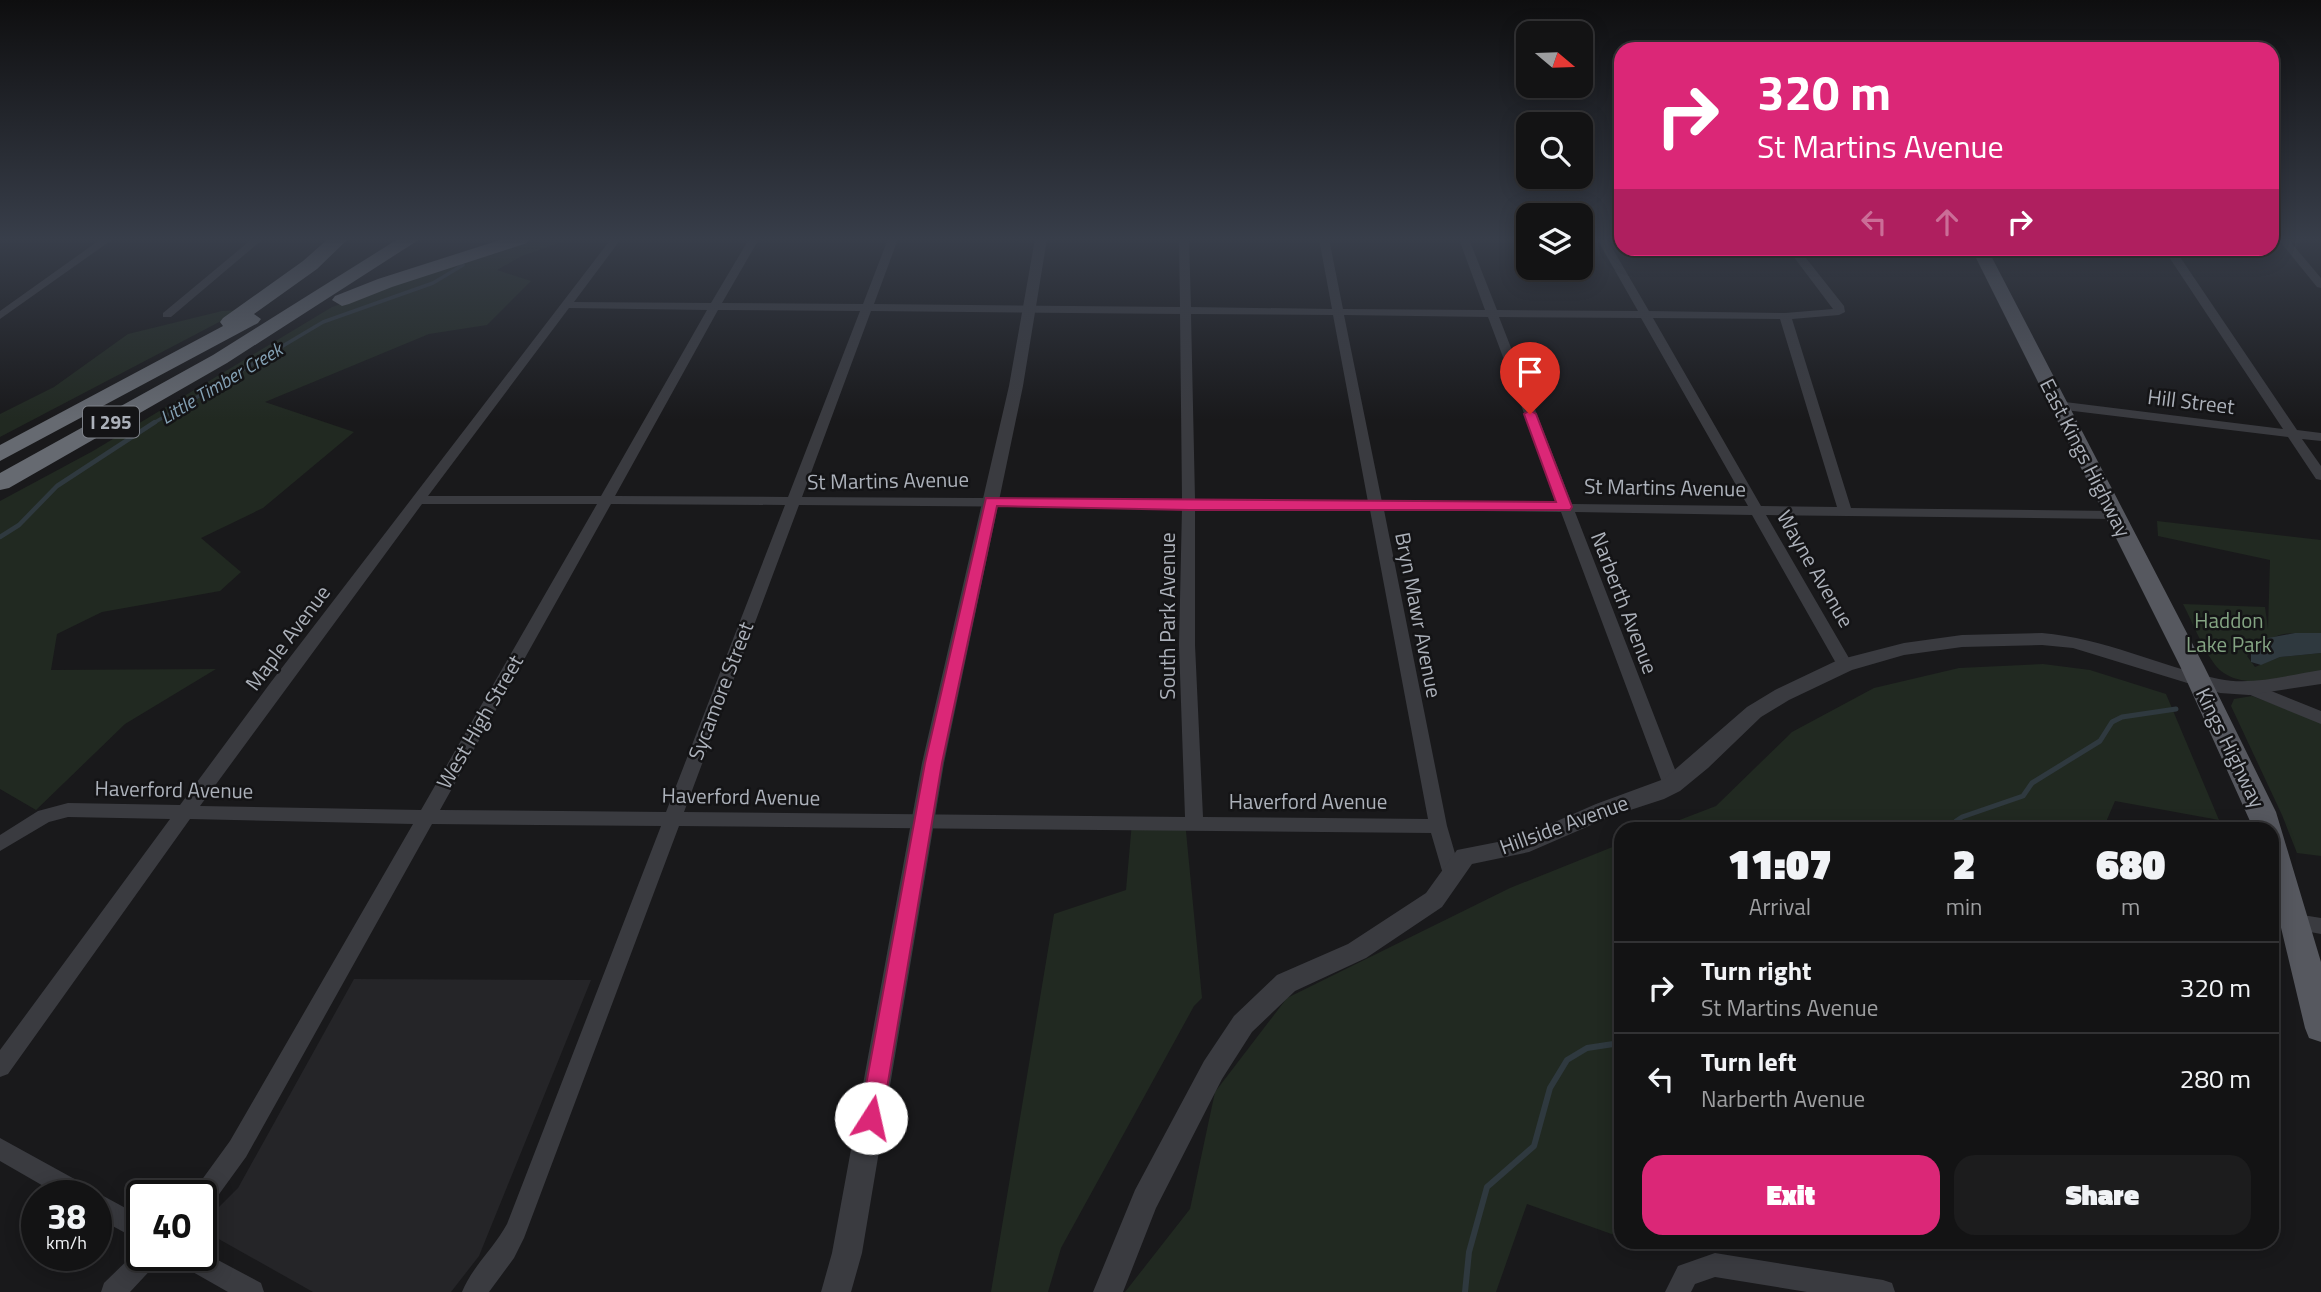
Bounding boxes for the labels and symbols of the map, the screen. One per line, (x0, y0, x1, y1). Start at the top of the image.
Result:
north arrow (1516, 21, 1592, 98)
water label: Little Timber Creek (154, 333, 290, 431)
pin (1500, 342, 1560, 414)
street label: East Kings Highway (2032, 373, 2140, 542)
street label: Hill Street (2146, 380, 2237, 422)
road number: I 295 (83, 406, 139, 438)
street label: St Martins Avenue (807, 463, 969, 497)
street label: St Martins Avenue (1584, 470, 1746, 504)
street label: Wayne Avenue (1769, 504, 1862, 633)
street label: Narberth Avenue (1583, 527, 1667, 678)
street label: Bryn Mawr Avenue (1387, 529, 1451, 700)
street label: South Park Avenue (1151, 532, 1183, 700)
street label: Maple Avenue (237, 578, 338, 697)
park label: Haddon Lake Park (2186, 604, 2272, 660)
street label: Sycamore Street (679, 616, 761, 764)
street label: West High Street (428, 648, 531, 795)
street label: Kings Highway (2188, 682, 2274, 813)
street label: Haverford Avenue (94, 772, 254, 806)
street label: Haverford Avenue (661, 779, 821, 813)
street label: Haverford Avenue (1229, 785, 1387, 817)
street label: Hillside Avenue (1495, 786, 1633, 862)
position arrow (834, 1081, 908, 1155)
speed limit sign: 40 (126, 1180, 217, 1271)

